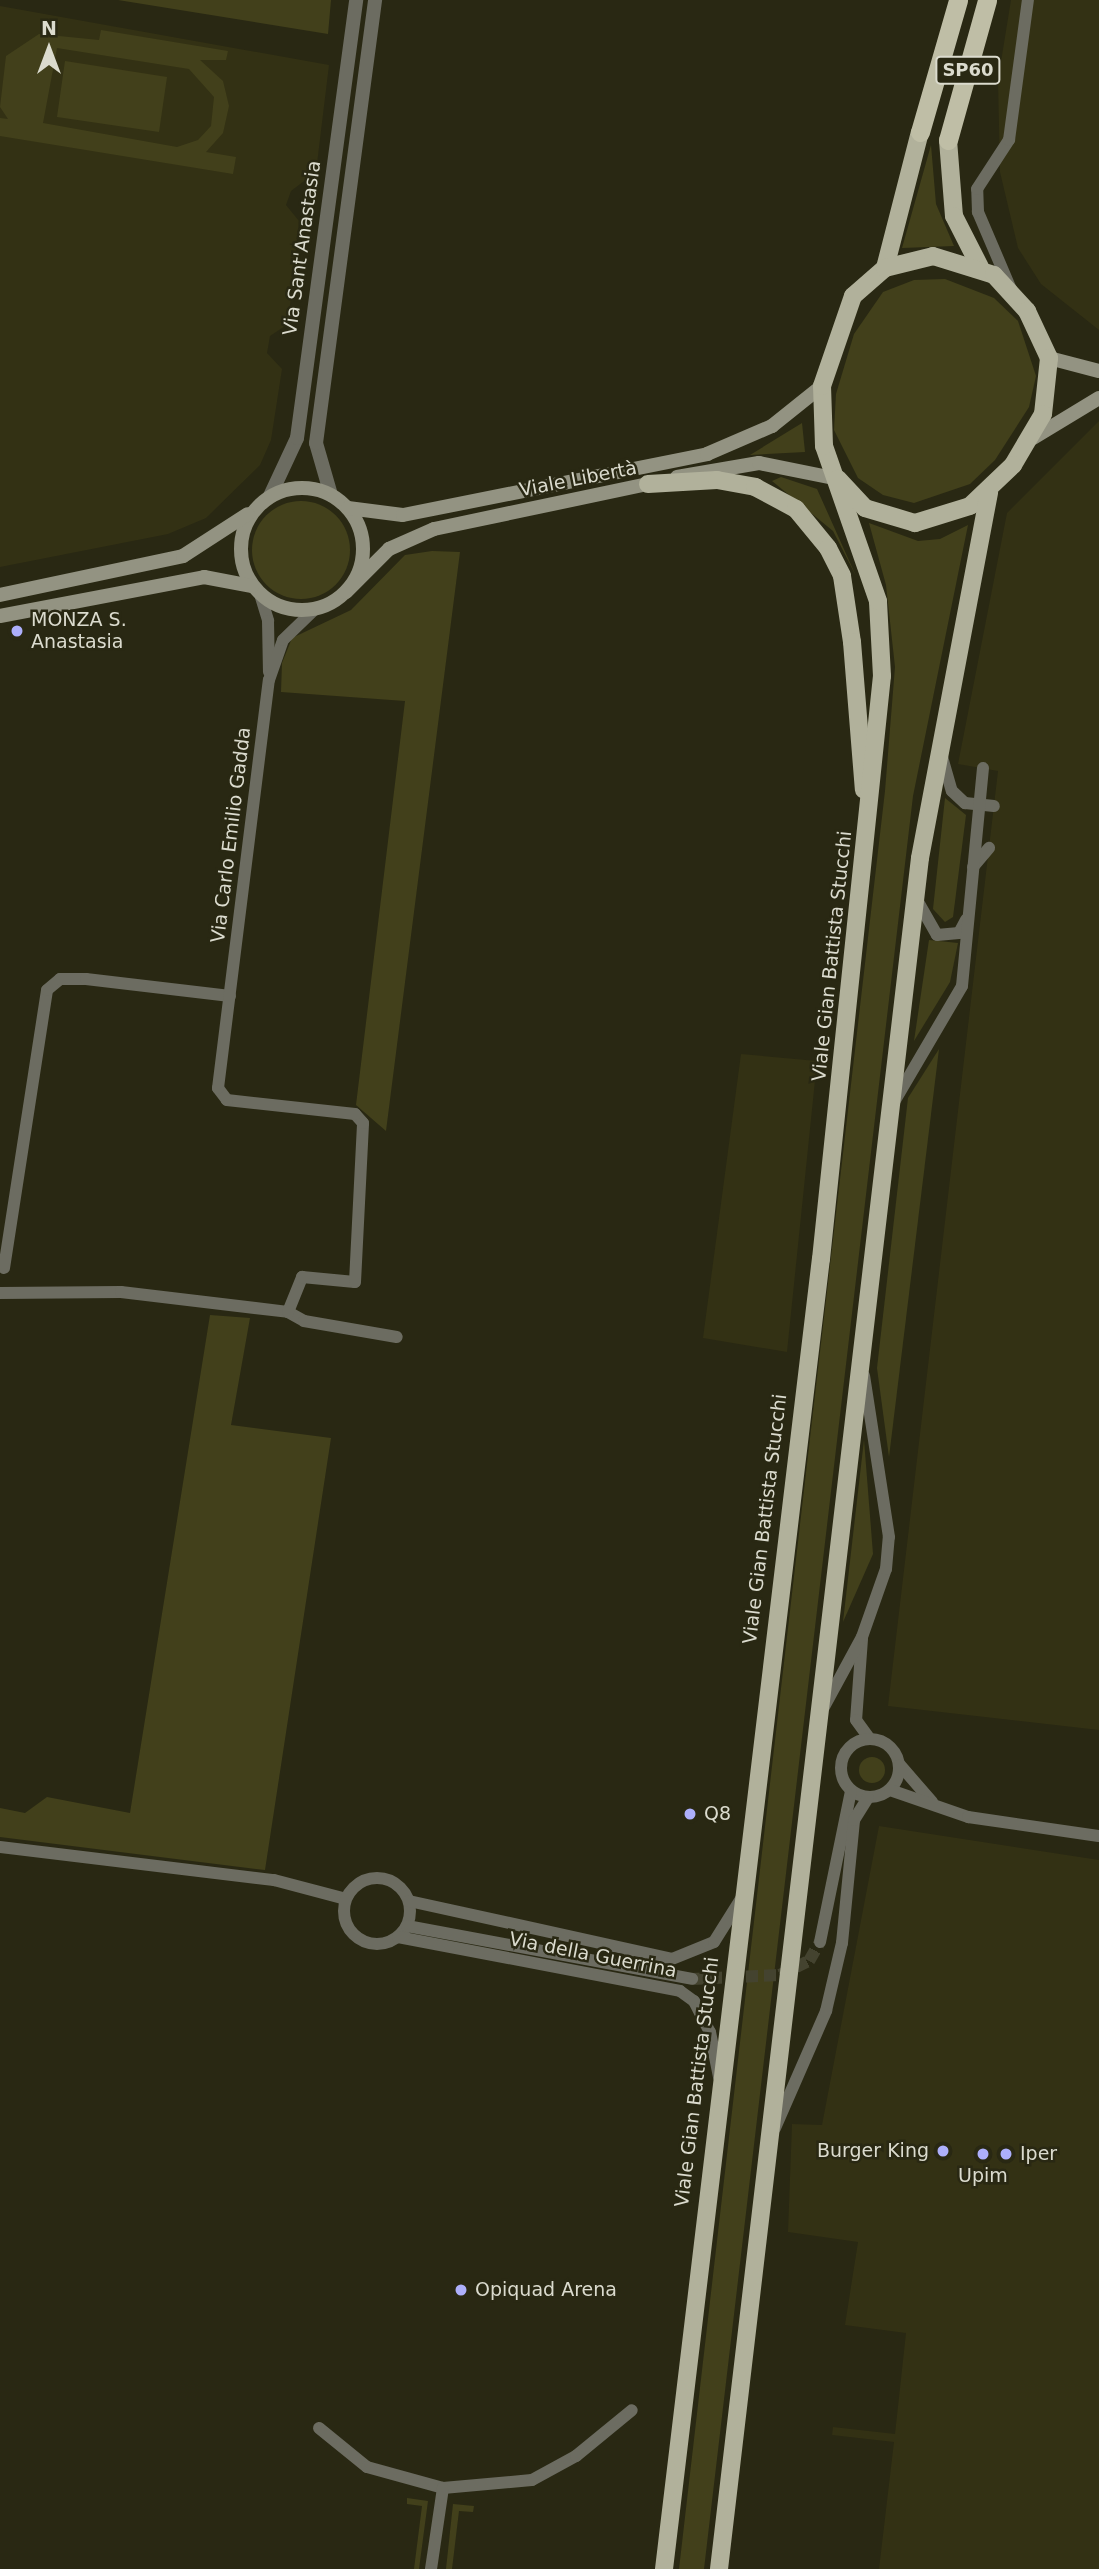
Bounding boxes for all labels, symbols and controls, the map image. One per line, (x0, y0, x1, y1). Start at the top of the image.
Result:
north arrow (14, 14, 84, 84)
text: N (41, 17, 57, 39)
road number: SP60 (935, 56, 1001, 84)
street label: Via Sant'Anastasia (278, 159, 326, 337)
street label: Viale Libertà (517, 456, 639, 502)
place label: MONZA S. Anastasia (31, 609, 127, 653)
marker: MONZA S. Anastasia (9, 623, 25, 639)
street label: Via Carlo Emilio Gadda (206, 726, 256, 944)
street label: Viale Gian Battista Stucchi (807, 830, 857, 1082)
street label: Viale Gian Battista Stucchi (738, 1393, 792, 1645)
place label: Q8 (704, 1803, 731, 1825)
marker: Q8 (682, 1806, 698, 1822)
street label: Via della Guerrina (507, 1928, 679, 1982)
street label: Viale Gian Battista Stucchi (670, 1956, 724, 2208)
place label: Burger King (817, 2140, 929, 2162)
marker: Burger King (935, 2143, 951, 2159)
place label: Iper (1020, 2143, 1057, 2165)
marker: Upim (975, 2146, 991, 2162)
marker: Iper (998, 2146, 1014, 2162)
place label: Upim (958, 2165, 1008, 2187)
place label: Opiquad Arena (475, 2279, 617, 2301)
marker: Opiquad Arena (453, 2282, 469, 2298)

